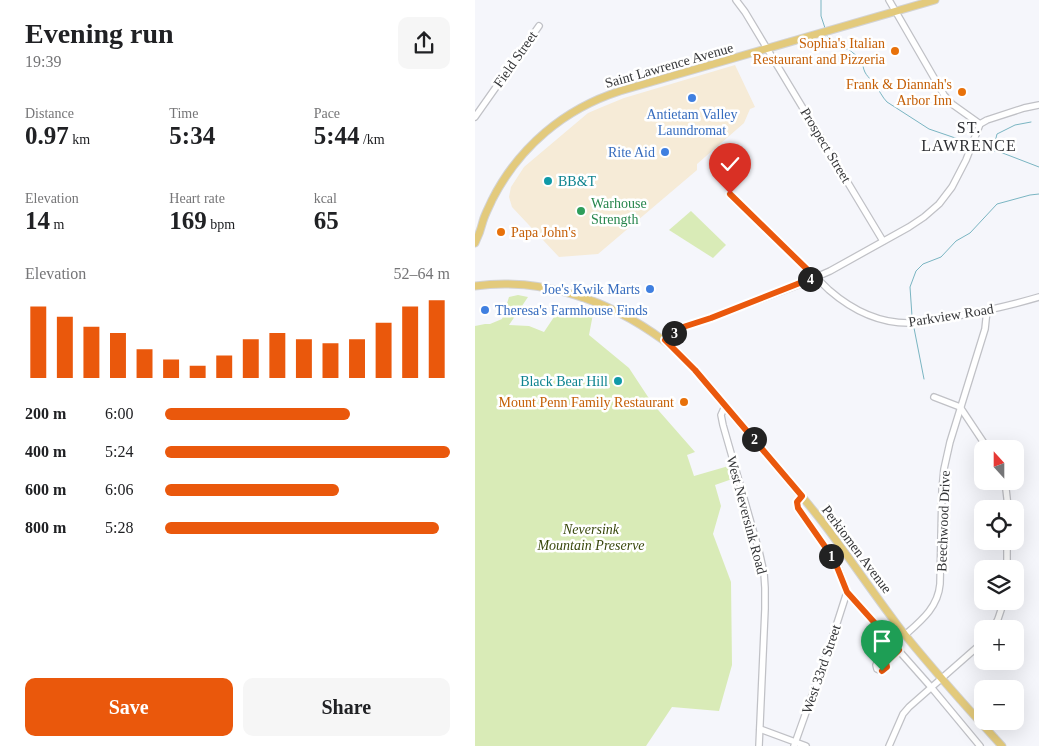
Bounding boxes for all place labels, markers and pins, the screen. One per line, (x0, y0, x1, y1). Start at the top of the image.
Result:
place label: Sophia's Italian Restaurant and Pizzeria (753, 36, 886, 67)
marker: Sophia's Italian Restaurant and Pizzeria (889, 45, 901, 57)
place label: Frank & Diannah's Arbor Inn (846, 77, 952, 108)
marker: Frank & Diannah's Arbor Inn (956, 86, 968, 98)
marker: Antietam Valley Laundromat (686, 92, 698, 104)
place label: Antietam Valley Laundromat (646, 107, 738, 138)
pin (709, 143, 751, 194)
place label: Rite Aid (608, 145, 655, 160)
marker: Rite Aid (659, 146, 671, 158)
place label: BB&T (558, 174, 597, 189)
marker: BB&T (542, 175, 554, 187)
place label: Warhouse Strength (591, 196, 647, 227)
marker: Warhouse Strength (575, 205, 587, 217)
place label: Papa John's (511, 225, 576, 240)
marker: Papa John's (495, 226, 507, 238)
pin: 4 (797, 266, 823, 292)
place label: Joe's Kwik Marts (543, 282, 640, 297)
marker: Joe's Kwik Marts (644, 283, 656, 295)
place label: Theresa's Farmhouse Finds (495, 303, 648, 318)
marker: Theresa's Farmhouse Finds (479, 304, 491, 316)
pin: 3 (661, 320, 687, 346)
place label: Black Bear Hill (520, 374, 608, 389)
marker: Black Bear Hill (612, 375, 624, 387)
place label: Mount Penn Family Restaurant (499, 395, 674, 410)
marker: Mount Penn Family Restaurant (678, 396, 690, 408)
pin: 2 (741, 426, 767, 452)
pin: 1 (819, 544, 843, 568)
pin (861, 620, 903, 671)

